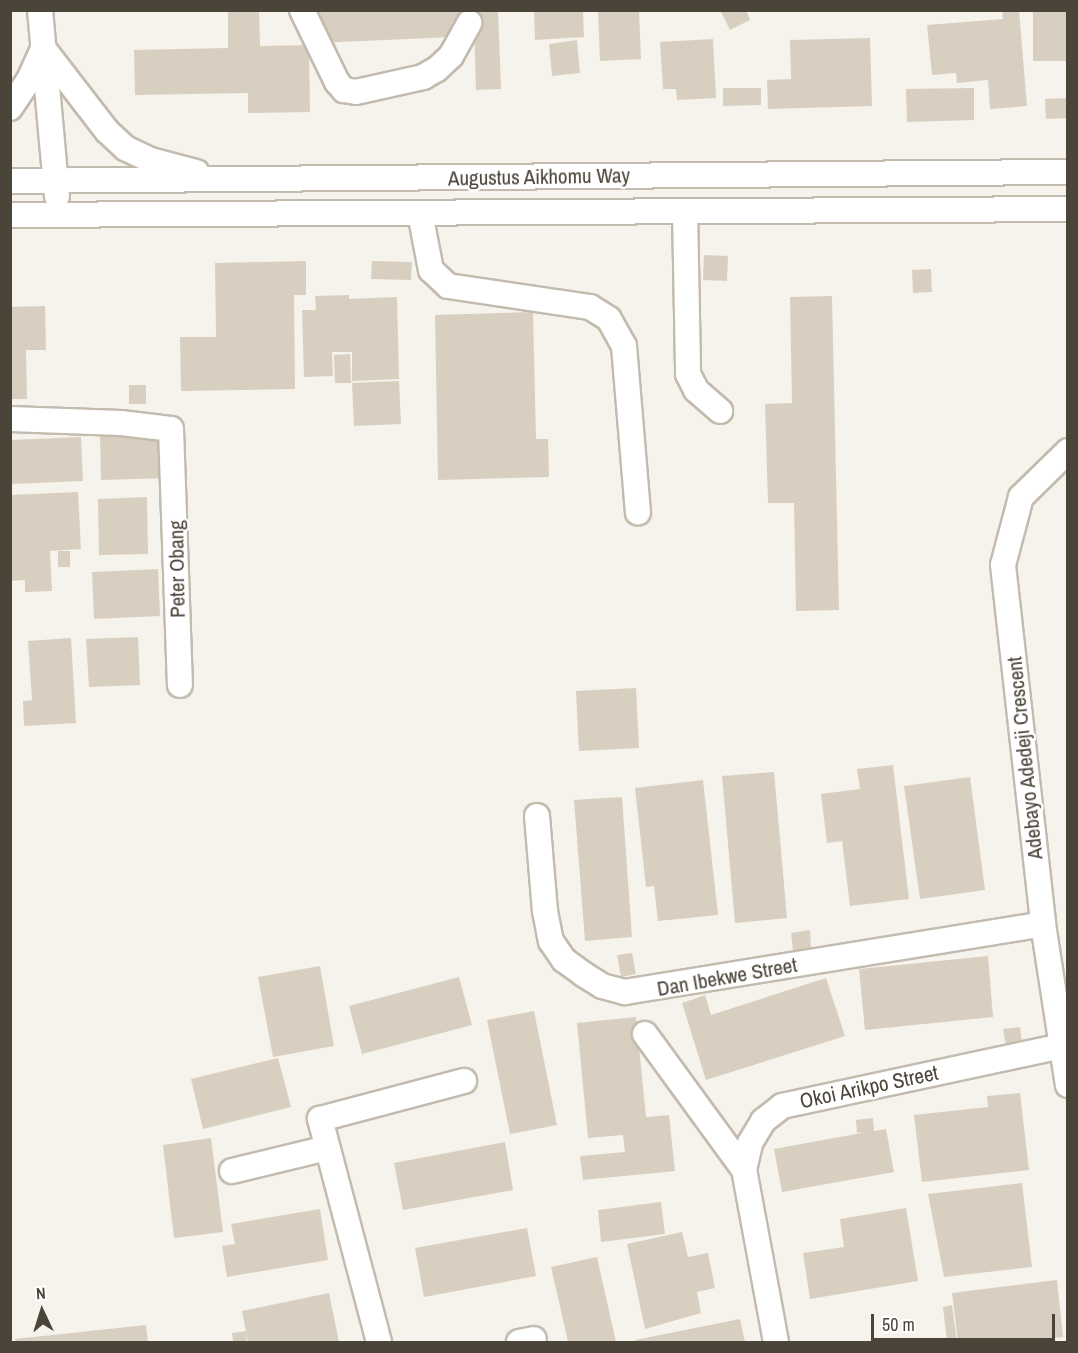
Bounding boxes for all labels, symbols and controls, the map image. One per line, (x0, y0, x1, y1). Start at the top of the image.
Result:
street label: Augustus Aikhomu Way (447, 163, 631, 191)
street label: Peter Obang (164, 520, 190, 618)
street label: Adebayo Adedeji Crescent (1002, 655, 1048, 861)
street label: Dan Ibekwe Street (655, 952, 799, 1002)
street label: Okoi Arikpo Street (797, 1060, 941, 1114)
north arrow (12, 1281, 72, 1341)
text: N (35, 1282, 46, 1304)
scale bar (874, 1302, 1058, 1340)
text: 50 m (882, 1312, 915, 1337)

